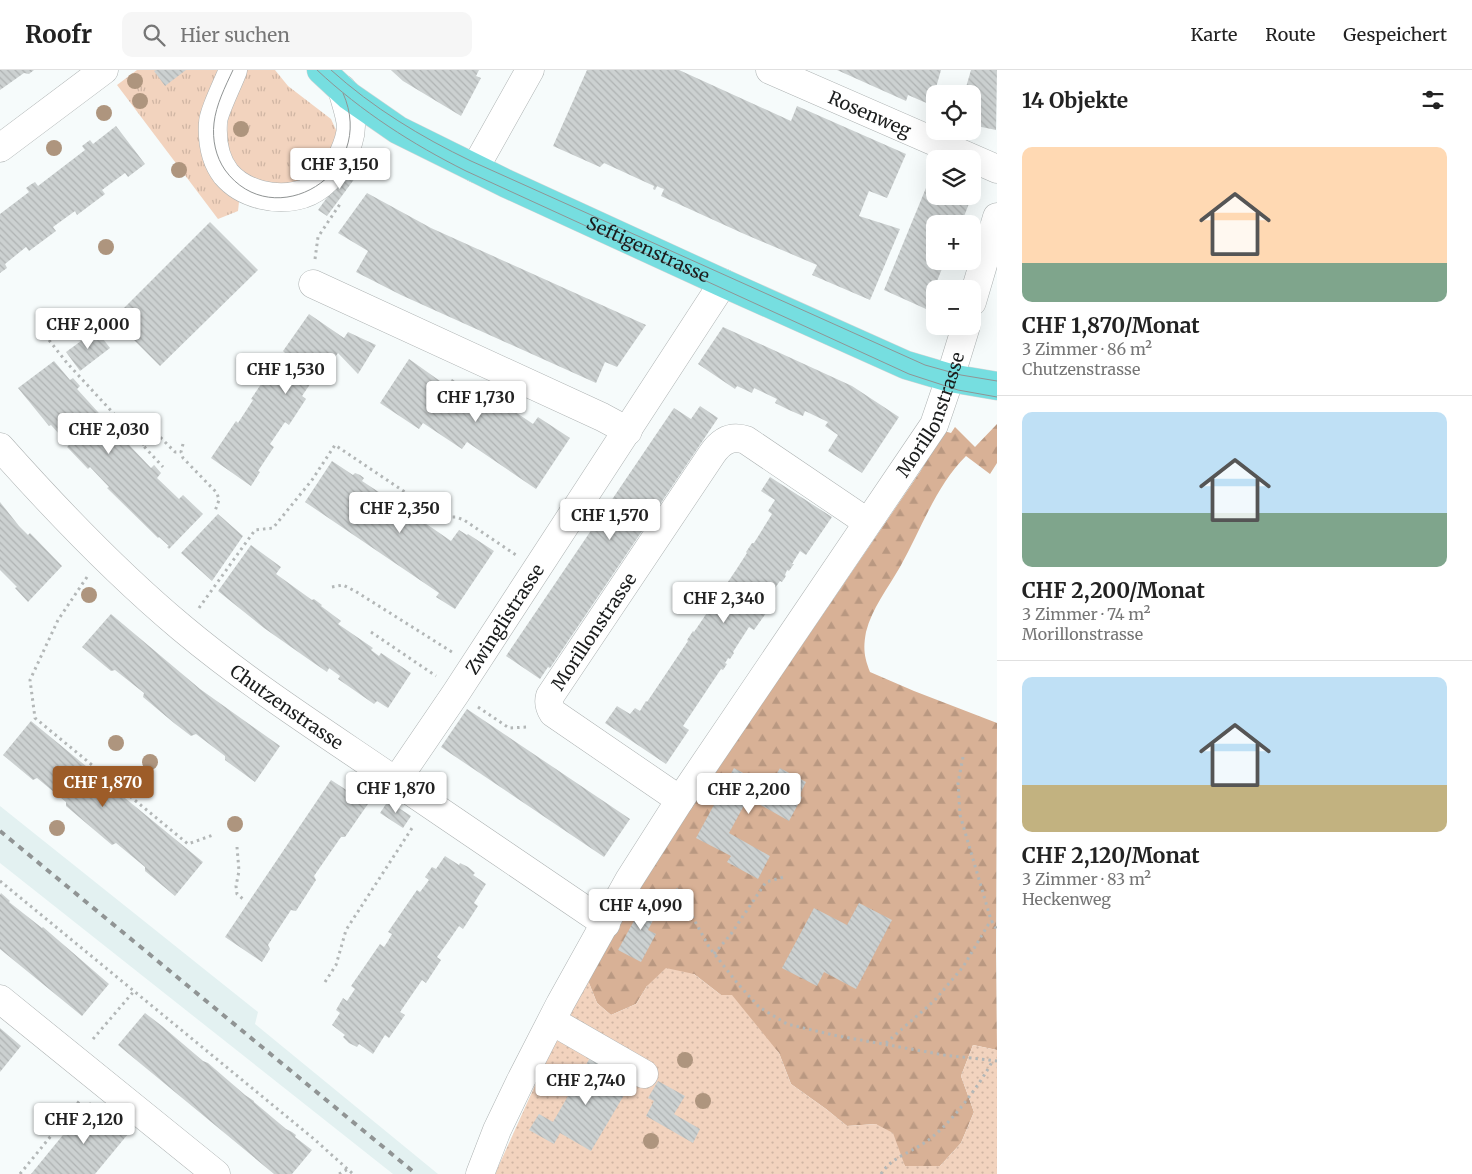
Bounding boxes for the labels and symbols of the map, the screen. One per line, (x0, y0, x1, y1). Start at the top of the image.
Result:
street label: Rosenweg (825, 85, 915, 142)
pin: CHF 3,150 (283, 148, 397, 190)
street label: Seftigenstrasse (583, 211, 714, 287)
pin: CHF 2,000 (31, 308, 145, 350)
street label: Morillonstrasse (891, 349, 969, 481)
pin: CHF 1,530 (229, 352, 343, 395)
pin: CHF 1,730 (419, 380, 533, 423)
pin: CHF 2,030 (52, 412, 166, 455)
pin: CHF 2,350 (343, 492, 457, 534)
pin: CHF 1,570 (553, 498, 667, 541)
street label: Zwinglistrasse (460, 559, 549, 678)
street label: Morillonstrasse (546, 568, 641, 694)
pin: CHF 2,340 (667, 582, 781, 624)
street label: Chutzenstrasse (226, 659, 348, 754)
pin: CHF 1,870 (46, 766, 160, 808)
pin: CHF 1,870 (339, 772, 453, 814)
pin: CHF 2,200 (692, 772, 806, 815)
pin: CHF 4,090 (584, 888, 698, 931)
pin: CHF 2,740 (529, 1064, 643, 1106)
pin: CHF 2,120 (27, 1102, 141, 1145)

